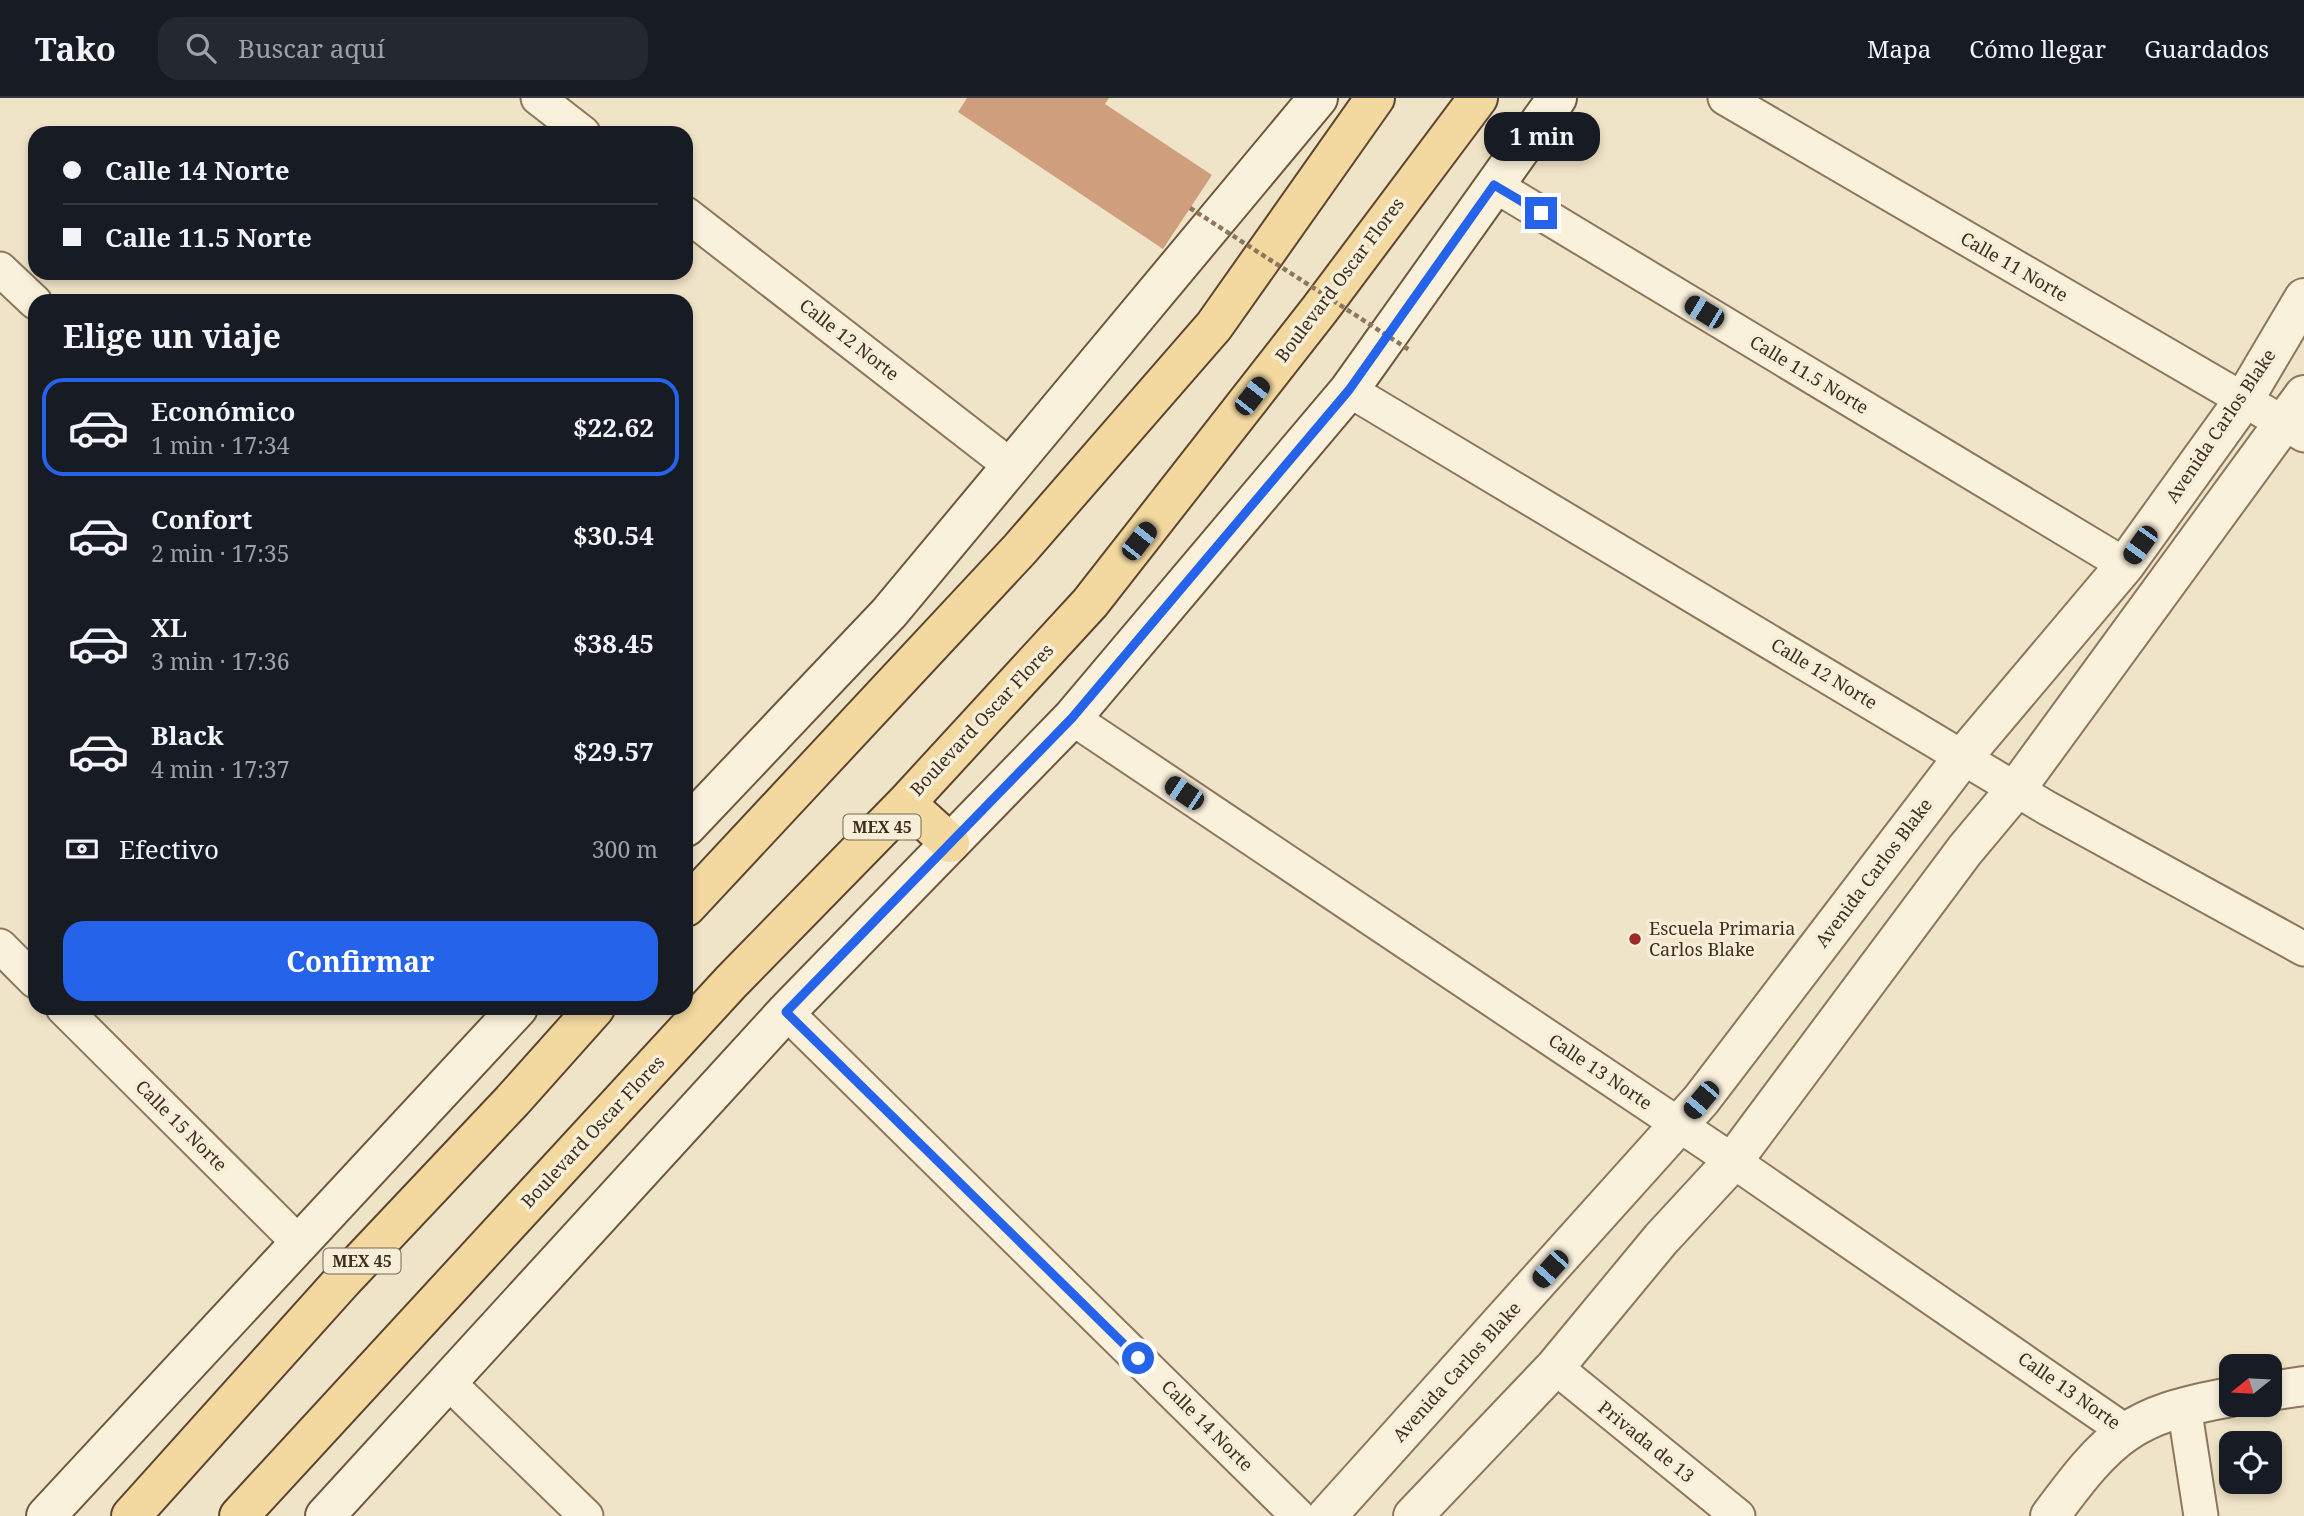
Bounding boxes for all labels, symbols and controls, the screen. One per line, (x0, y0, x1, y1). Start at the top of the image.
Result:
search box (158, 17, 648, 80)
text: Tako (35, 26, 116, 71)
icon: search (182, 29, 220, 67)
text: Buscar aquí (238, 30, 385, 66)
text: Mapa (1867, 32, 1931, 65)
text: Cómo llegar (1969, 32, 2106, 65)
text: Guardados (2144, 32, 2269, 65)
callout: 1 min (1483, 111, 1599, 160)
text: 1 min (1509, 120, 1575, 152)
text: Calle 14 Norte (105, 152, 290, 188)
street label: Boulevard Oscar Flores (1269, 192, 1409, 366)
route end (1525, 197, 1557, 229)
text: Calle 11.5 Norte (105, 219, 312, 255)
street label: Calle 11 Norte (1957, 226, 2072, 307)
car (1681, 292, 1728, 332)
street label: Calle 12 Norte (795, 293, 904, 386)
text: Elige un viaje (63, 314, 281, 357)
street label: Calle 11.5 Norte (1746, 329, 1873, 419)
street label: Avenida Carlos Blake (2160, 344, 2281, 507)
car (1231, 373, 1274, 419)
text: Económico (151, 393, 295, 429)
icon: car (67, 396, 130, 459)
text: $22.62 (573, 409, 654, 445)
text: 1 min · 17:34 (151, 429, 289, 461)
text: Confort (151, 501, 252, 537)
icon: car (67, 504, 130, 567)
text: $30.54 (573, 517, 654, 553)
car (1118, 518, 1161, 564)
car (2120, 522, 2161, 568)
text: 2 min · 17:35 (151, 537, 289, 569)
text: XL (151, 609, 187, 645)
icon: car (67, 612, 130, 675)
text: $38.45 (573, 625, 654, 661)
street label: Calle 12 Norte (1767, 632, 1882, 714)
street label: Boulevard Oscar Flores (904, 638, 1058, 801)
text: 3 min · 17:36 (151, 645, 289, 677)
text: Black (151, 717, 224, 753)
icon: car (67, 720, 130, 783)
text: $29.57 (573, 733, 654, 769)
text: 4 min · 17:37 (151, 753, 289, 785)
car (1161, 773, 1208, 813)
street label: Avenida Carlos Blake (1809, 793, 1937, 952)
road number: MEX 45 (844, 814, 920, 840)
icon: cash (63, 830, 101, 868)
text: Efectivo (119, 831, 219, 867)
text: 300 m (592, 833, 658, 865)
place label: Escuela Primaria Carlos Blake (1649, 916, 1795, 961)
button: Confirmar (63, 921, 658, 1001)
marker: Escuela Primaria Carlos Blake (1627, 931, 1643, 947)
street label: Calle 13 Norte (1544, 1028, 1657, 1115)
street label: Boulevard Oscar Flores (515, 1050, 669, 1213)
street label: Calle 15 Norte (131, 1074, 233, 1176)
car (1680, 1077, 1723, 1123)
car (1529, 1246, 1572, 1292)
road number: MEX 45 (324, 1248, 400, 1274)
street label: Avenida Carlos Blake (1387, 1296, 1526, 1446)
route start (1122, 1342, 1154, 1374)
street label: Calle 13 Norte (2014, 1346, 2126, 1434)
north arrow (2219, 1354, 2282, 1418)
map controls (2219, 1354, 2282, 1494)
street label: Calle 14 Norte (1157, 1374, 1259, 1476)
street label: Privada de 13 (1594, 1395, 1700, 1487)
button: locate (2219, 1431, 2282, 1494)

